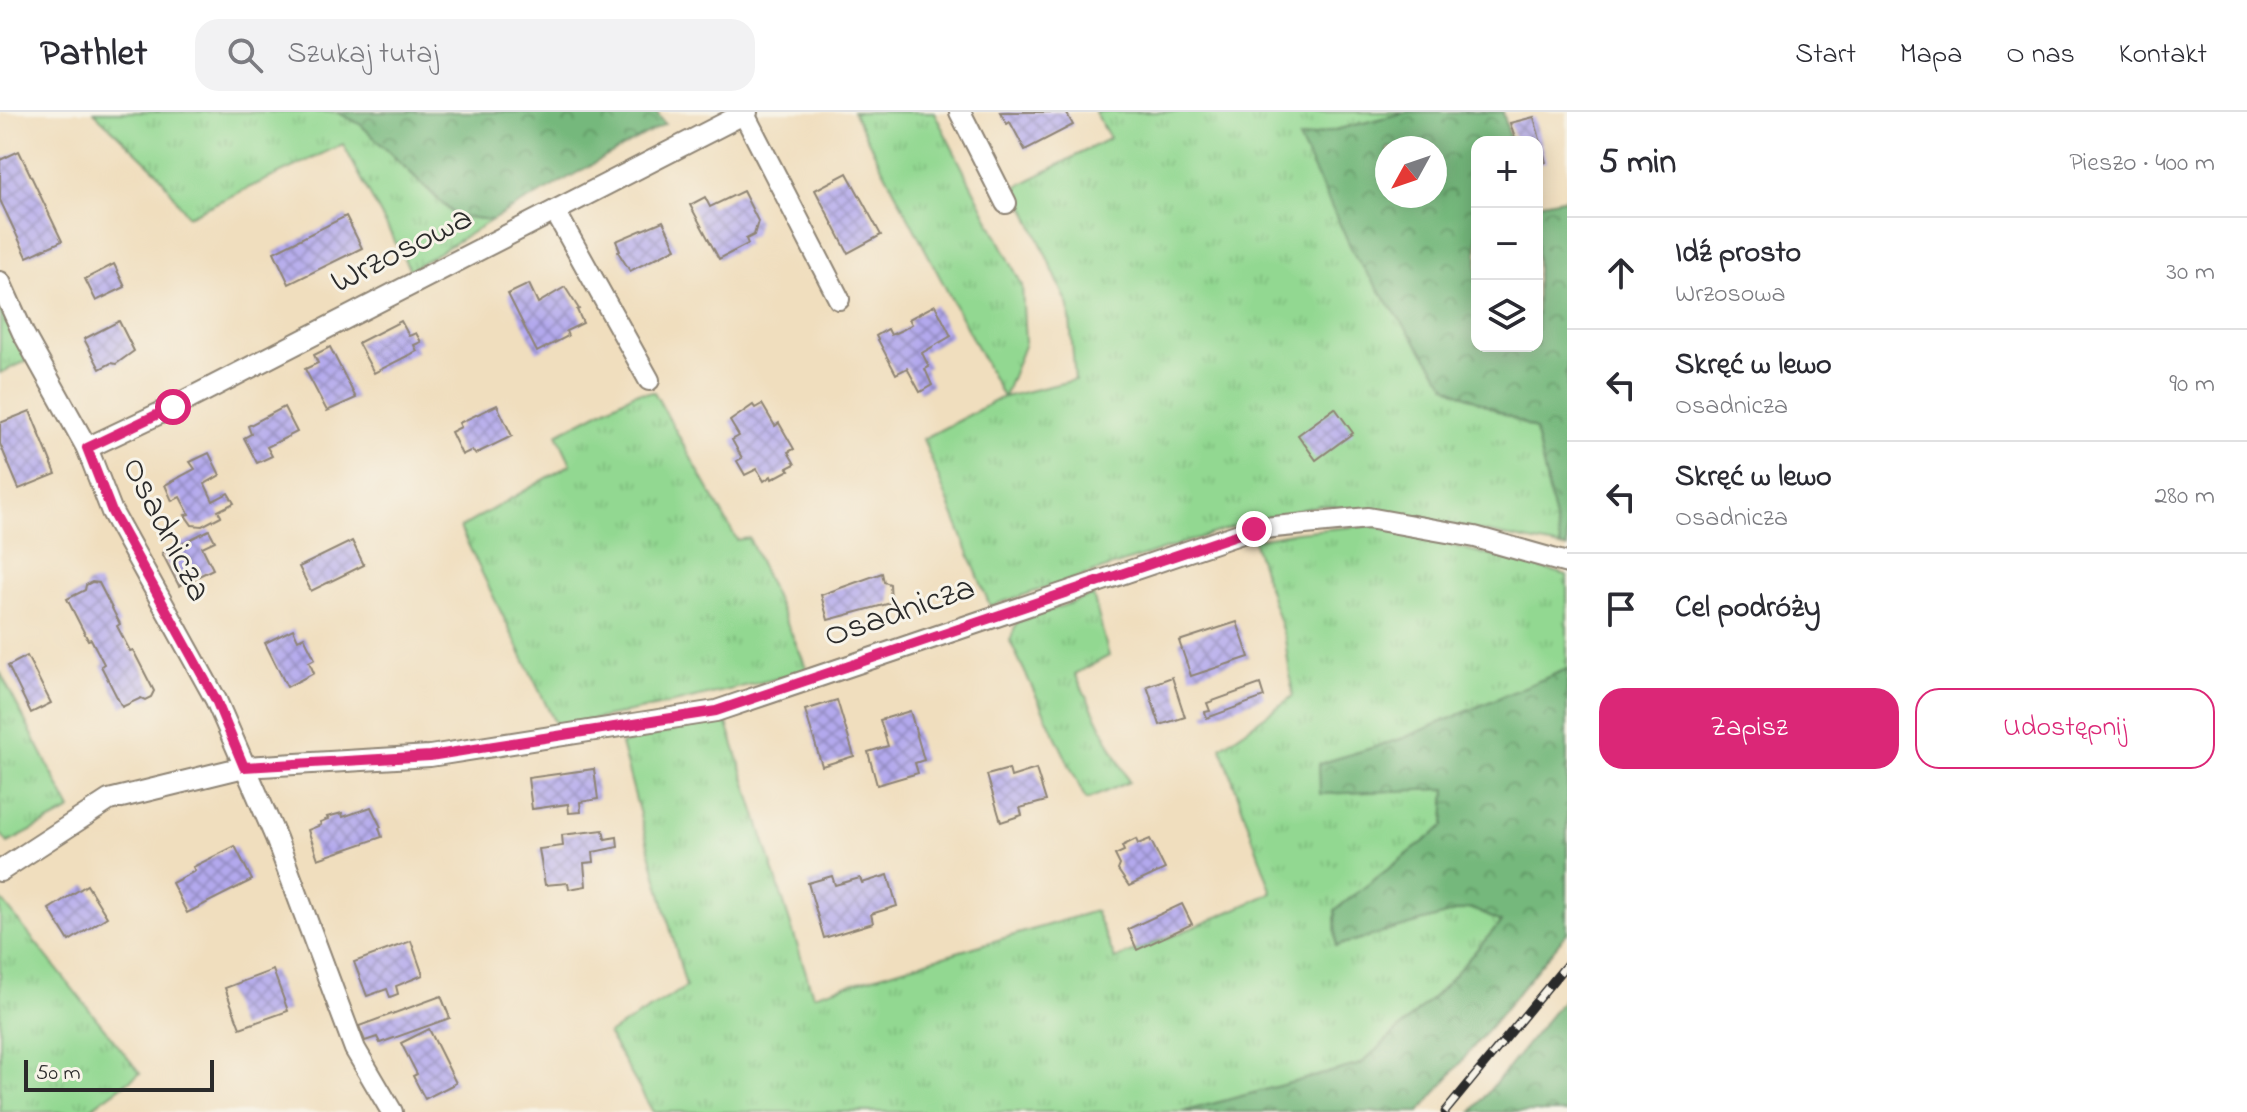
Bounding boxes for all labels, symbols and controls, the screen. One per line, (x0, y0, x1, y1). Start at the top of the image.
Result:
search box (195, 19, 755, 91)
text: Pathlet (40, 27, 147, 83)
icon: search (223, 33, 267, 77)
text: Szukaj tutaj (287, 33, 438, 77)
text: Start (1795, 35, 1856, 76)
text: Mapa (1900, 35, 1962, 76)
text: O nas (2006, 35, 2075, 76)
text: Kontakt (2119, 35, 2207, 76)
north arrow (1375, 136, 1447, 208)
map controls (1471, 136, 1543, 352)
button: + (1471, 136, 1543, 208)
text: 5 min (1599, 139, 1676, 189)
text: Pieszo · 400 m (2069, 145, 2215, 183)
street label: Wrzosowa (322, 193, 482, 309)
button: − (1471, 208, 1543, 280)
text: Idź prosto (1675, 232, 1801, 276)
icon: ahead (1599, 251, 1643, 295)
text: 30 m (2166, 254, 2215, 292)
text: Wrzosowa (1675, 276, 1785, 314)
button: layers (1471, 280, 1543, 352)
text: Skręć w lewo (1675, 344, 1832, 388)
icon: left (1599, 363, 1643, 407)
text: 90 m (2169, 366, 2215, 404)
text: Osadnicza (1675, 388, 1788, 426)
route start (155, 389, 191, 425)
street label: Osadnicza (106, 448, 224, 612)
text: Skręć w lewo (1675, 456, 1832, 500)
icon: left (1599, 475, 1643, 519)
text: 280 m (2154, 478, 2215, 516)
text: Osadnicza (1675, 500, 1788, 538)
route end (1236, 511, 1272, 547)
street label: Osadnicza (817, 562, 983, 664)
icon: arrive (1599, 587, 1643, 631)
text: Cel podróży (1675, 587, 1820, 631)
button: Zapisz (1599, 688, 1899, 769)
button: Udostępnij (1915, 688, 2215, 769)
scale bar (24, 1056, 214, 1092)
text: 50 m (36, 1058, 81, 1090)

